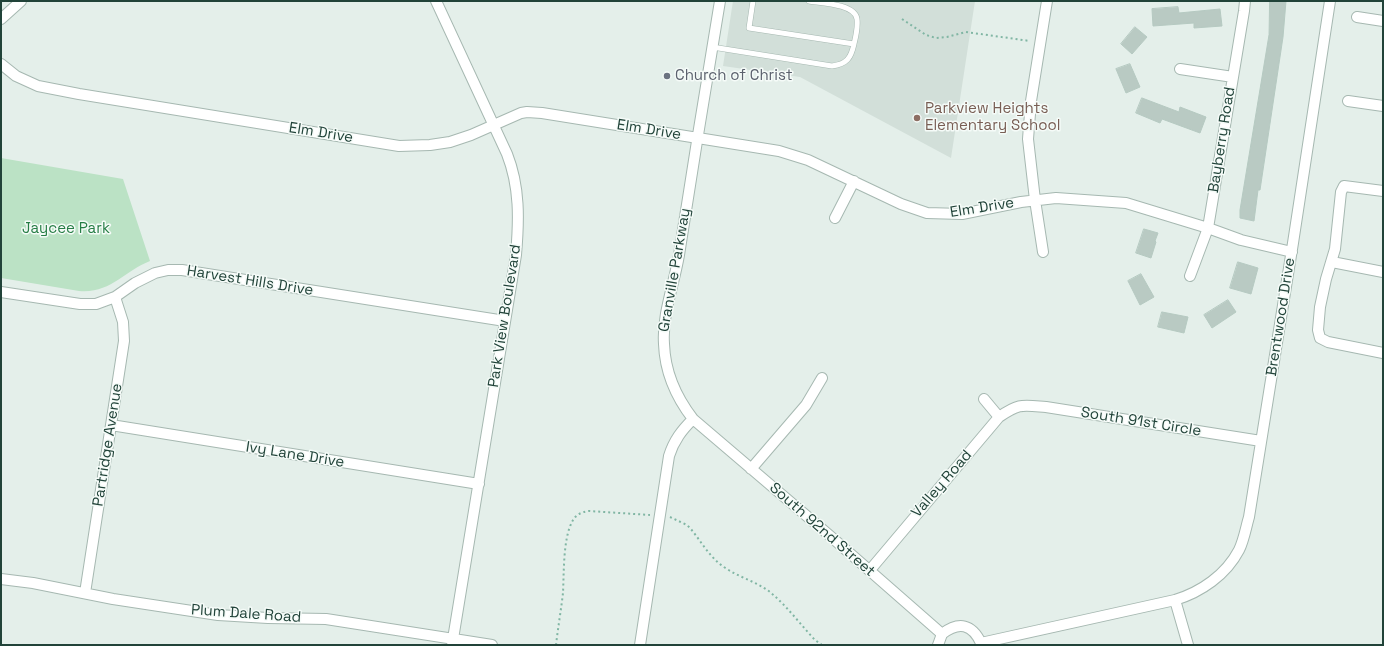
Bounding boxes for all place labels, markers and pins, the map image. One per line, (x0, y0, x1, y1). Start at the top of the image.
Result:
place label: Church of Christ (675, 67, 793, 85)
marker: Church of Christ (662, 71, 672, 81)
place label: Parkview Heights Elementary School (925, 100, 1061, 135)
marker: Parkview Heights Elementary School (912, 113, 922, 123)

